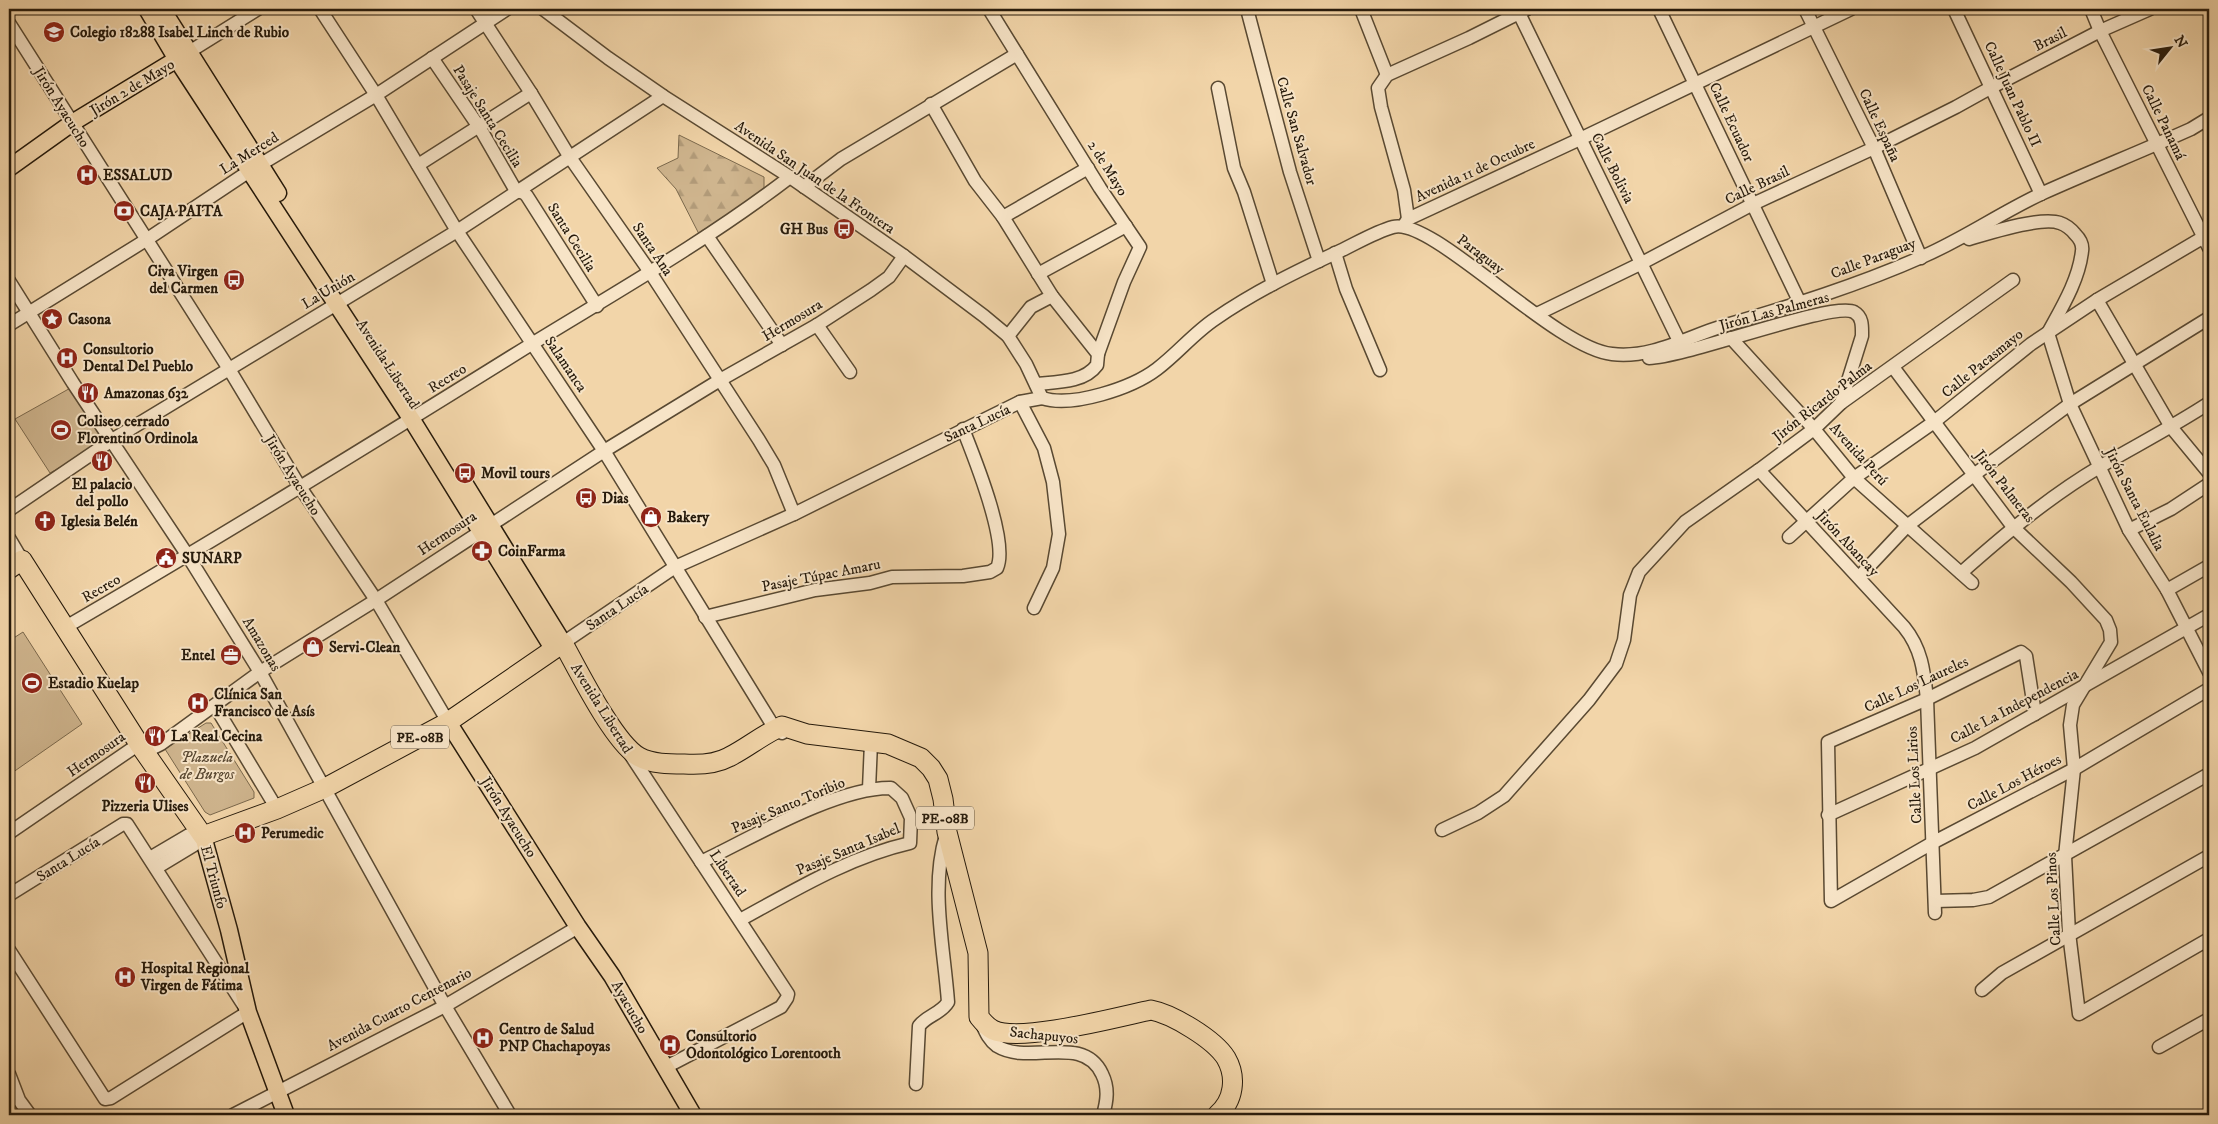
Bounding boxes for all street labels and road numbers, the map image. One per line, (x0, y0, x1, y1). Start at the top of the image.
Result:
street label: Brasil (2030, 23, 2070, 56)
street label: Calle Juan Pablo II (1980, 38, 2045, 150)
street label: Jirón 2 de Mayo (85, 55, 178, 121)
street label: Jirón Ayacucho (28, 62, 94, 151)
street label: Pasaje Santa Cecilia (448, 62, 527, 171)
street label: Calle San Salvador (1272, 75, 1321, 188)
street label: Calle Ecuador (1705, 79, 1758, 165)
street label: Calle Panamá (2137, 81, 2190, 164)
street label: Calle España (1854, 86, 1905, 165)
street label: Avenida San Juan de la Frontera (731, 117, 899, 239)
street label: La Merced (216, 128, 283, 179)
street label: Calle Bolivia (1587, 130, 1639, 207)
street label: Avenida 11 de Octubre (1412, 134, 1538, 207)
street label: 2 de Mayo (1083, 137, 1132, 200)
street label: Calle Brasil (1722, 161, 1793, 209)
street label: Santa Cecilia (543, 199, 601, 276)
street label: Santa Ana (628, 219, 678, 280)
street label: Paraguay (1453, 230, 1509, 279)
street label: Calle Paraguay (1828, 233, 1919, 283)
street label: La Unión (298, 267, 358, 314)
street label: Jirón Las Palmeras (1715, 288, 1831, 336)
street label: Hermosura (759, 295, 826, 346)
street label: Avenida Libertad (352, 316, 424, 413)
street label: Calle Pacasmayo (1938, 325, 2027, 402)
street label: Salamanca (540, 333, 592, 396)
street label: Jirón Ricardo Palma (1767, 356, 1876, 447)
street label: Recreo (425, 359, 470, 398)
street label: Santa Lucía (941, 400, 1014, 447)
street label: Avenida Perú (1825, 419, 1892, 490)
street label: Jirón Ayacucho (259, 430, 325, 519)
street label: Jirón Santa Eulalia (2099, 443, 2169, 555)
street label: Jirón Palmeras (1969, 444, 2039, 527)
street label: Jirón Abancay (1811, 505, 1884, 581)
street label: Hermosura (414, 506, 481, 560)
street label: Pasaje Túpac Amaru (760, 555, 882, 596)
street label: Recreo (78, 570, 124, 607)
street label: Santa Lucía (582, 579, 653, 635)
street label: Amazonas (238, 614, 285, 675)
street label: Calle Los Laureles (1861, 652, 1971, 717)
street label: Avenida Libertad (566, 660, 637, 757)
street label: Calle La Independencia (1947, 664, 2082, 748)
road number: PE-08B (391, 726, 449, 749)
street label: Calle Los Lirios (1902, 726, 1927, 824)
street label: Hermosura (63, 727, 130, 781)
street label: Calle Los Héroes (1964, 750, 2064, 815)
street label: Jirón Ayacucho (475, 772, 541, 861)
street label: Pasaje Santo Toribio (729, 773, 848, 838)
road number: PE-08B (916, 806, 974, 830)
street label: Pasaje Santa Isabel (793, 819, 904, 880)
street label: Santa Lucía (33, 832, 104, 886)
street label: El Triunfo (196, 843, 231, 911)
street label: Libertad (705, 846, 750, 901)
street label: Calle Los Pinos (2042, 852, 2065, 946)
street label: Avenida Cuarto Centenario (324, 963, 475, 1056)
street label: Ayacucho (607, 977, 652, 1037)
street label: Sachapuyos (1009, 1022, 1079, 1049)

